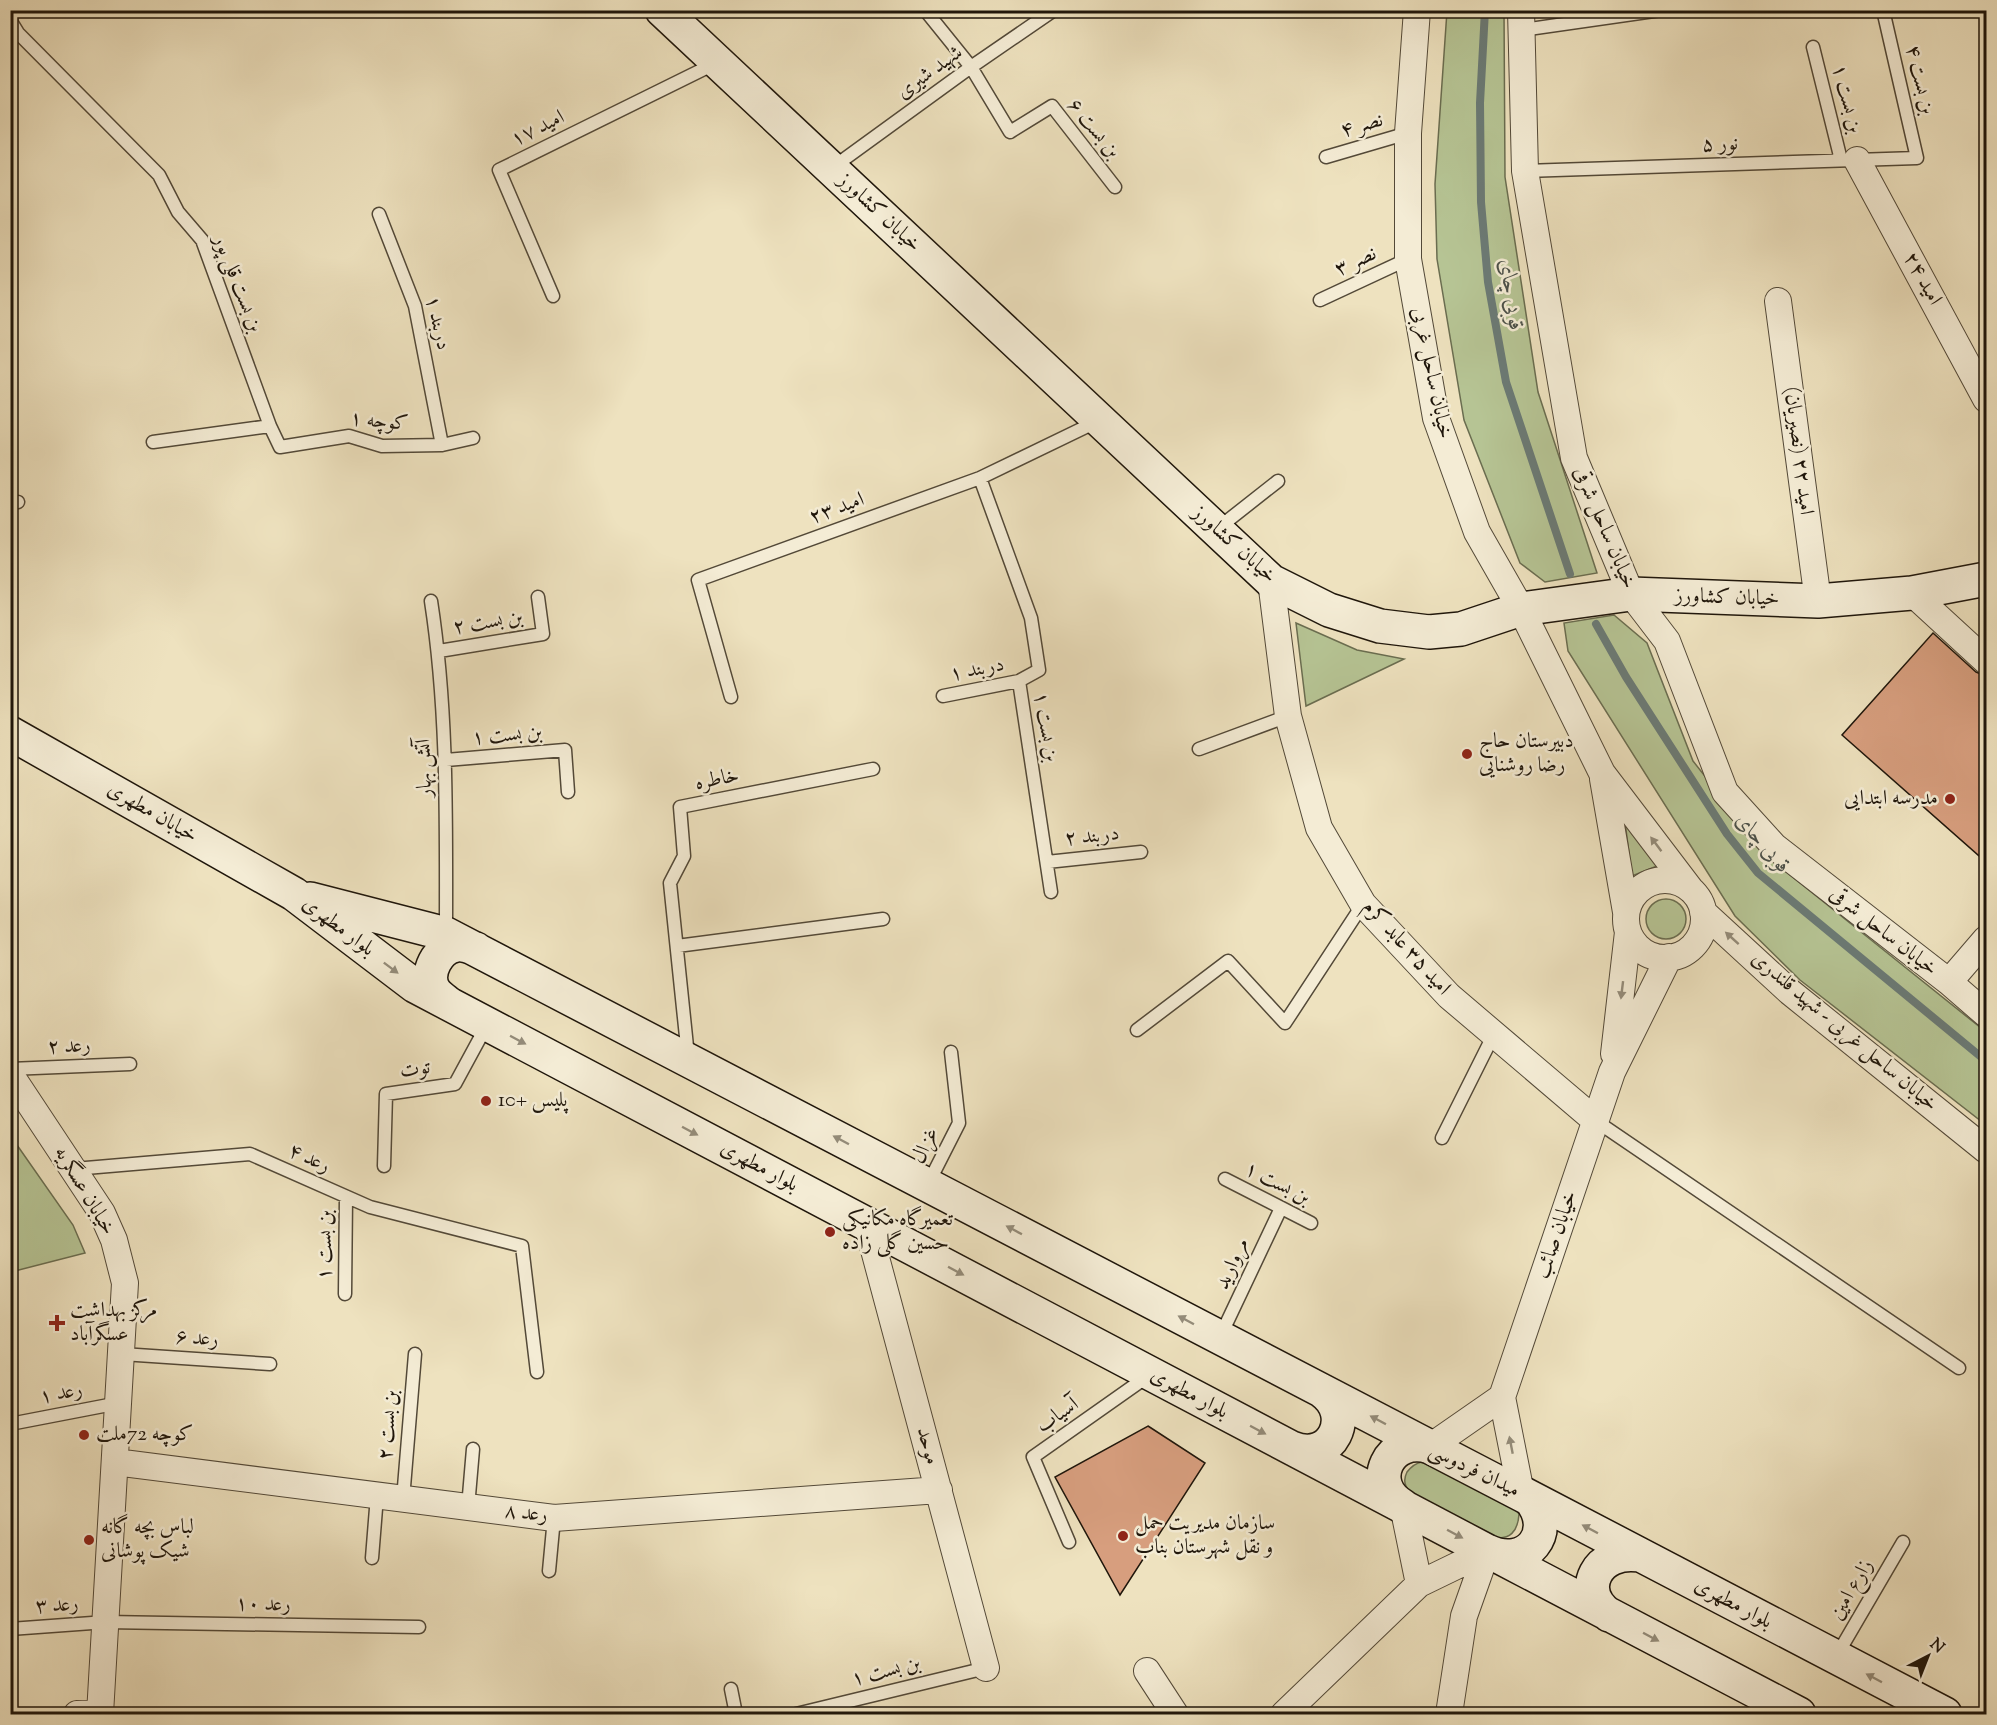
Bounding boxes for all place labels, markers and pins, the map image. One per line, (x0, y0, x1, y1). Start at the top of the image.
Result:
place label: دبیرستان حاج رضا روشنایی (1479, 727, 1574, 781)
marker: دبیرستان حاج رضا روشنایی (1460, 747, 1474, 761)
place label: مدرسه ابتدایی (1844, 784, 1938, 814)
marker: مدرسه ابتدایی (1943, 792, 1957, 806)
place label: پلیس +10 (498, 1086, 569, 1116)
marker: پلیس +10 (479, 1094, 493, 1108)
place label: تعمیرگاه مکانیکی حسین گلی زاده (842, 1205, 954, 1259)
marker: تعمیرگاه مکانیکی حسین گلی زاده (823, 1225, 837, 1239)
place label: مرکز بهداشت عسگرآباد (70, 1296, 157, 1350)
marker: مرکز بهداشت عسگرآباد (48, 1314, 66, 1332)
place label: کوچه 72ملت (96, 1420, 193, 1450)
marker: کوچه 72ملت (77, 1428, 91, 1442)
place label: سازمان مدیریت حمل و نقل شهرستان بناب (1135, 1509, 1275, 1563)
place label: لباس بچه گانه شیک پوشانی (101, 1513, 194, 1567)
marker: سازمان مدیریت حمل و نقل شهرستان بناب (1116, 1529, 1130, 1543)
marker: لباس بچه گانه شیک پوشانی (82, 1533, 96, 1547)

